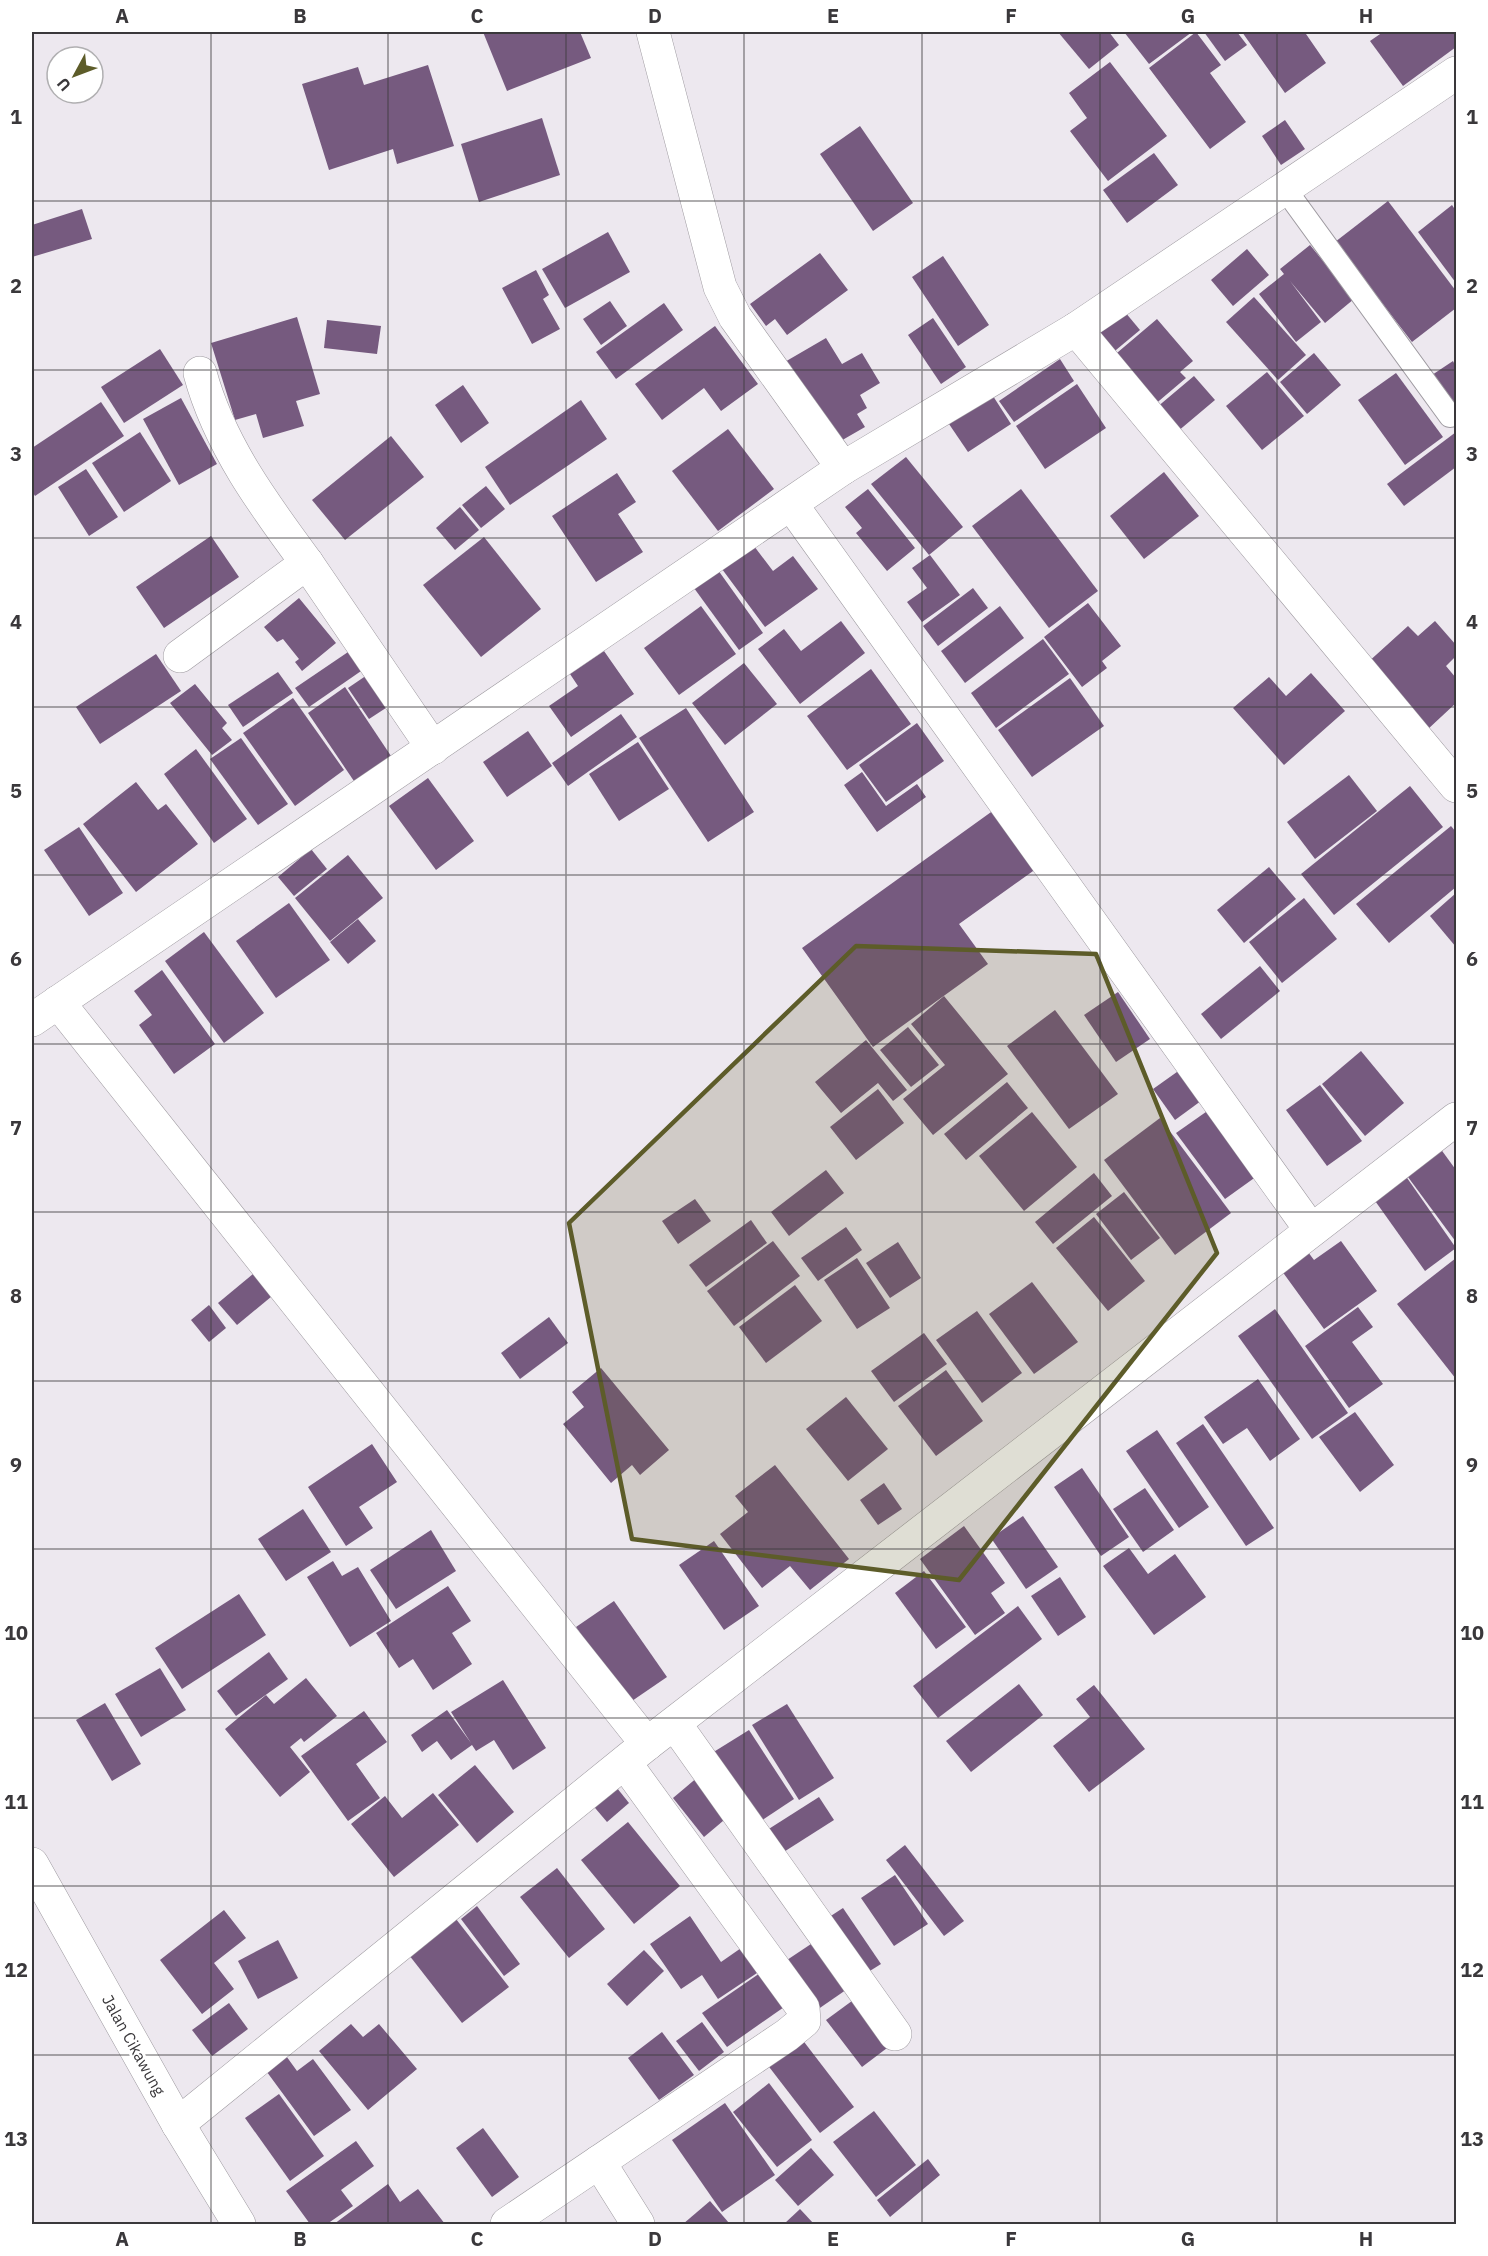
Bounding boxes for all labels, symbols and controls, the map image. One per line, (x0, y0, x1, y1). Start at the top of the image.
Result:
text: A (115, 2, 129, 29)
text: B (293, 2, 307, 29)
text: C (470, 2, 484, 29)
text: D (648, 2, 662, 29)
text: E (827, 2, 839, 29)
text: F (1005, 2, 1017, 29)
text: G (1181, 2, 1195, 29)
text: H (1359, 2, 1373, 29)
north arrow (45, 45, 105, 105)
text: U (52, 74, 75, 96)
text: 1 (10, 103, 22, 130)
text: 1 (1466, 103, 1478, 130)
text: 2 (10, 272, 22, 299)
text: 2 (1466, 272, 1478, 299)
text: 3 (10, 440, 22, 467)
text: 3 (1466, 440, 1478, 467)
text: 4 (10, 608, 22, 635)
text: 4 (1466, 608, 1478, 635)
text: 5 (10, 777, 22, 804)
text: 5 (1466, 777, 1478, 804)
text: 6 (10, 945, 22, 972)
text: 6 (1466, 945, 1478, 972)
text: 7 (10, 1114, 22, 1141)
text: 7 (1466, 1114, 1478, 1141)
text: 8 (10, 1282, 22, 1309)
text: 8 (1466, 1282, 1478, 1309)
text: 9 (10, 1451, 22, 1478)
text: 9 (1466, 1451, 1478, 1478)
text: 10 (4, 1619, 28, 1646)
text: 10 (1460, 1619, 1484, 1646)
text: 11 (4, 1788, 28, 1815)
text: 11 (1460, 1788, 1484, 1815)
text: 12 (4, 1956, 28, 1983)
text: 12 (1460, 1956, 1484, 1983)
street label: Jalan Cikawung (98, 1991, 170, 2099)
text: 13 (4, 2125, 28, 2152)
text: 13 (1460, 2125, 1484, 2152)
text: A (115, 2225, 129, 2252)
text: B (293, 2225, 307, 2252)
text: C (470, 2225, 484, 2252)
text: D (648, 2225, 662, 2252)
text: E (827, 2225, 839, 2252)
text: F (1005, 2225, 1017, 2252)
text: G (1181, 2225, 1195, 2252)
text: H (1359, 2225, 1373, 2252)

